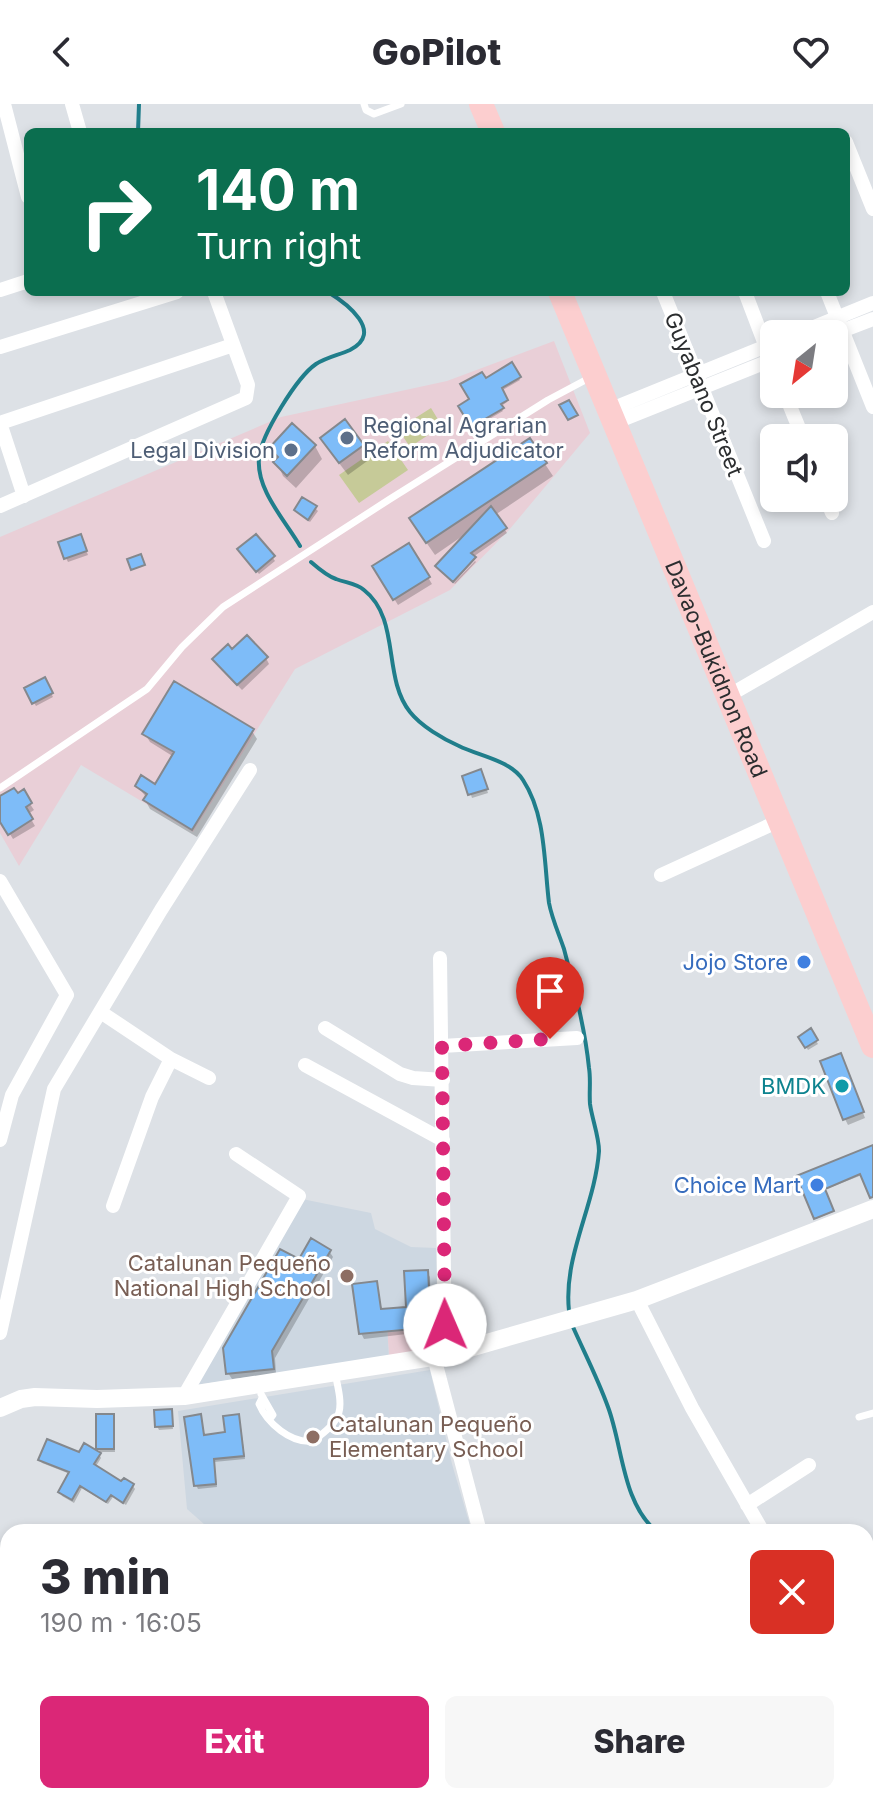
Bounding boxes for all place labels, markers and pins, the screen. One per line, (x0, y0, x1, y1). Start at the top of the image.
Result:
place label: Regional Agrarian Reform Adjudicator (363, 412, 564, 463)
marker: Regional Agrarian Reform Adjudicator (338, 429, 356, 447)
place label: Legal Division (130, 437, 275, 463)
marker: Legal Division (282, 441, 300, 459)
place label: Jojo Store (683, 949, 788, 975)
marker: Jojo Store (795, 953, 813, 971)
pin (516, 957, 584, 1039)
place label: BMDK (761, 1073, 826, 1099)
marker: BMDK (833, 1077, 851, 1095)
place label: Choice Mart (674, 1172, 801, 1198)
marker: Choice Mart (808, 1176, 826, 1194)
place label: Catalunan Pequeño National High School (114, 1250, 331, 1301)
marker: Catalunan Pequeño National High School (338, 1267, 356, 1285)
place label: Catalunan Pequeño Elementary School (329, 1411, 532, 1462)
marker: Catalunan Pequeño Elementary School (304, 1428, 322, 1446)

